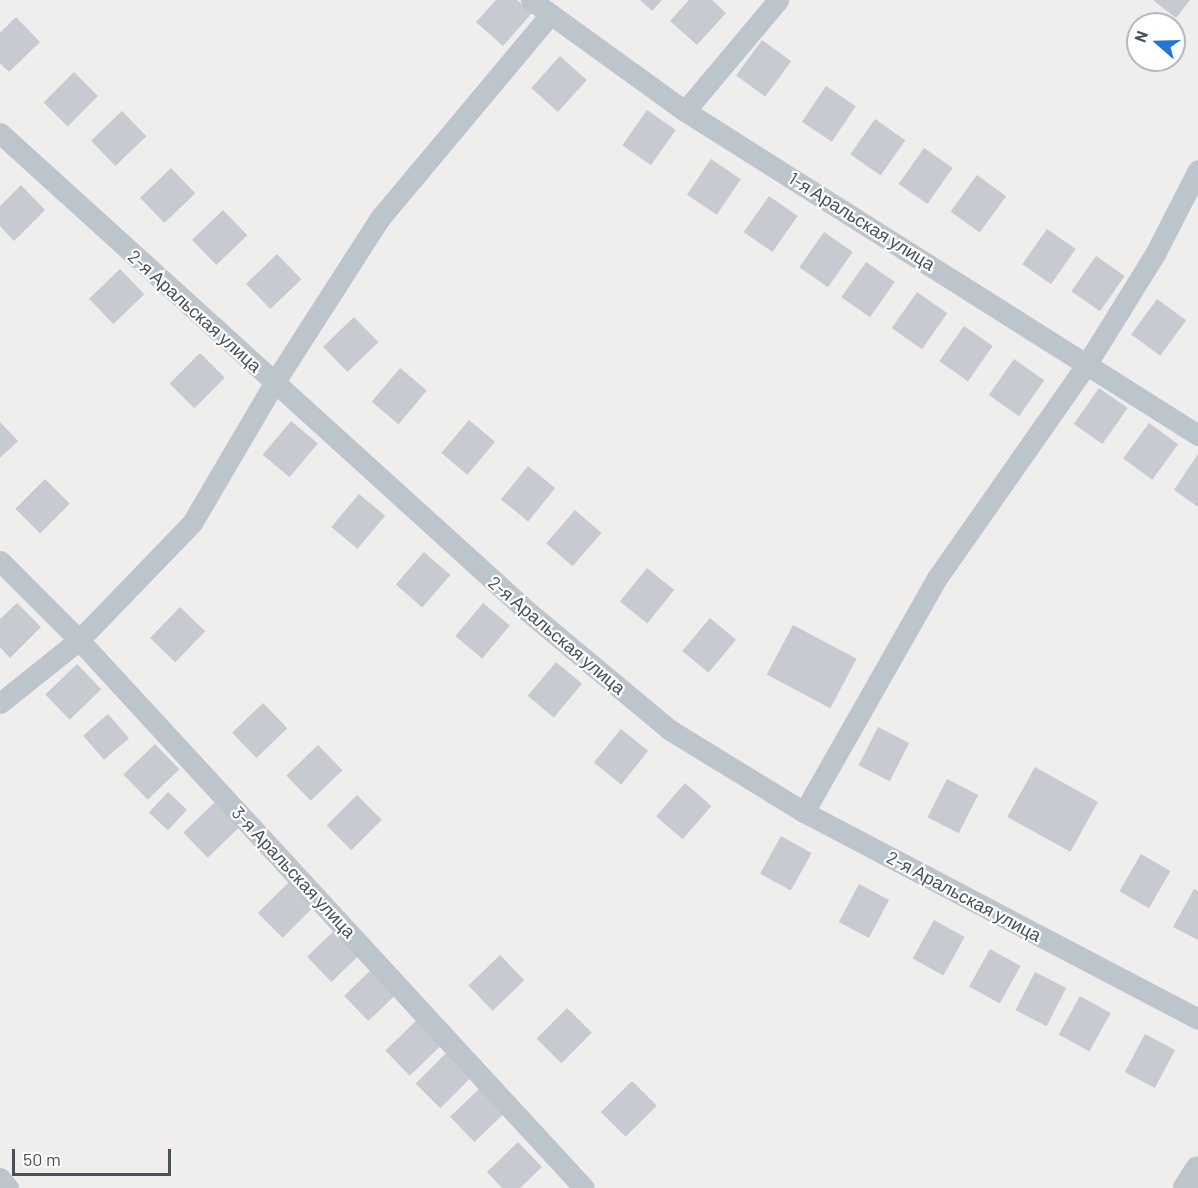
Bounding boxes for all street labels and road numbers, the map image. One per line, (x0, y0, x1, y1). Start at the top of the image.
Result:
street label: 1-я Аральская улица (785, 167, 939, 275)
street label: 2-я Аральская улица (124, 245, 266, 377)
street label: 2-я Аральская улица (484, 571, 630, 699)
street label: 3-я Аральская улица (228, 802, 360, 942)
street label: 2-я Аральская улица (883, 846, 1045, 946)

